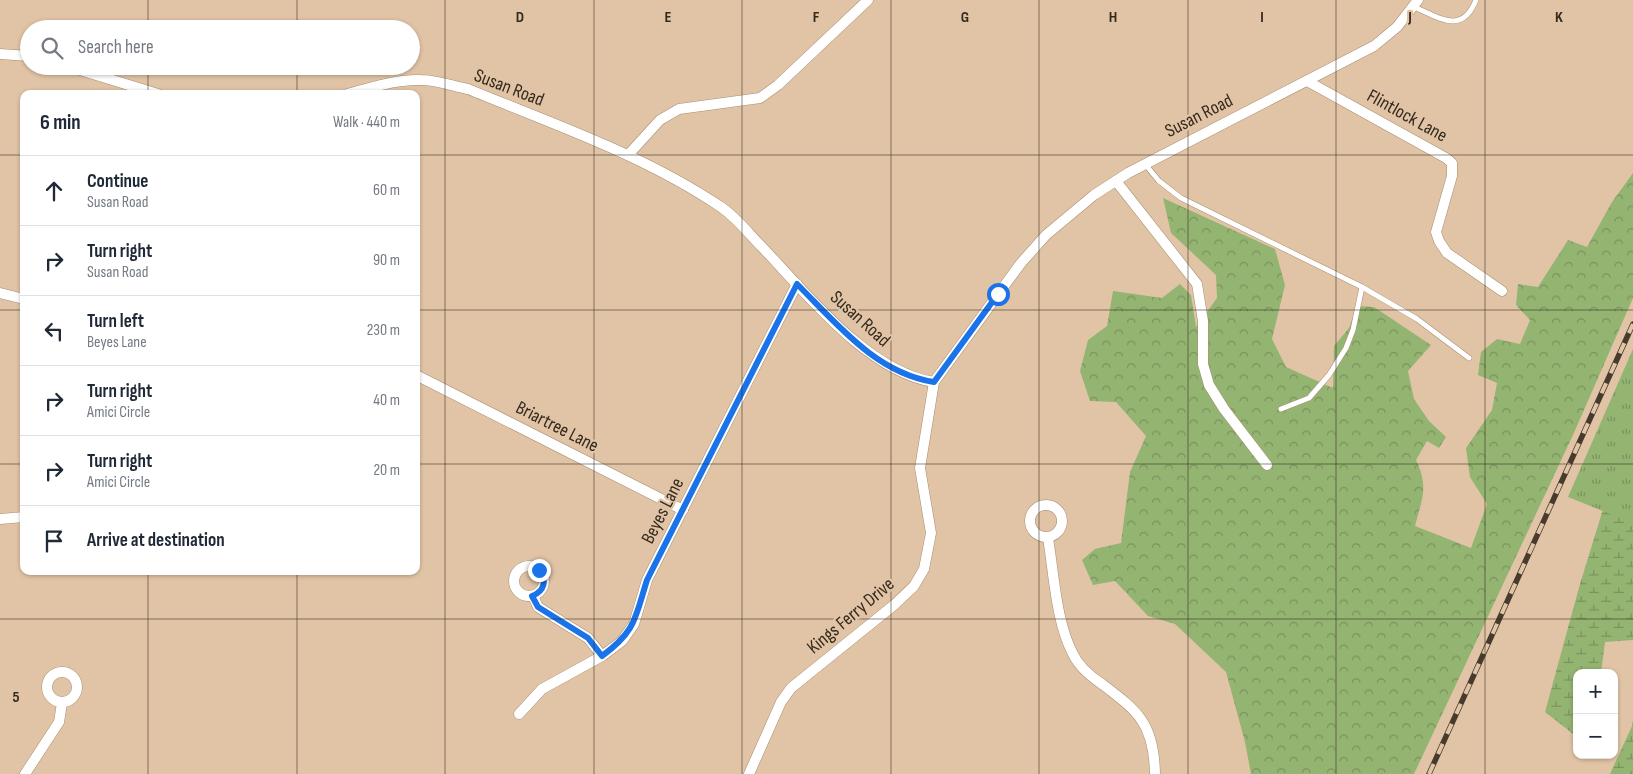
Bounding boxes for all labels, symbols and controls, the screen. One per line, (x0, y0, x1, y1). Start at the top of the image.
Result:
text: D (516, 8, 524, 27)
text: E (665, 8, 672, 27)
text: F (813, 8, 820, 27)
text: G (961, 8, 969, 27)
text: H (1109, 8, 1117, 27)
text: I (1260, 8, 1264, 27)
text: J (1407, 8, 1412, 27)
text: K (1555, 8, 1563, 27)
search box (20, 20, 420, 75)
icon: search (38, 34, 66, 62)
text: Search here (78, 36, 154, 59)
street label: Susan Road (471, 64, 547, 112)
street label: Flintlock Lane (1363, 85, 1451, 147)
street label: Susan Road (1161, 89, 1237, 143)
text: 6 min (40, 110, 81, 135)
text: Walk · 440 m (333, 113, 400, 132)
text: Continue (87, 170, 148, 193)
icon: ahead (40, 177, 68, 205)
text: 60 m (373, 181, 400, 200)
text: Susan Road (87, 193, 148, 212)
text: Turn right (87, 240, 152, 263)
icon: right (40, 247, 68, 275)
text: 90 m (373, 251, 400, 270)
text: Susan Road (87, 263, 148, 282)
route start (987, 283, 1010, 306)
street label: Susan Road (825, 286, 895, 352)
text: Turn left (87, 310, 144, 333)
icon: left (40, 317, 68, 345)
text: 230 m (367, 321, 400, 340)
text: Beyes Lane (87, 333, 147, 352)
text: Turn right (87, 380, 152, 403)
icon: right (40, 387, 68, 415)
text: 40 m (373, 391, 400, 410)
street label: Briartree Lane (512, 396, 602, 458)
text: Amici Circle (87, 403, 150, 422)
text: Turn right (87, 450, 152, 473)
icon: right (40, 457, 68, 485)
text: 20 m (373, 461, 400, 480)
text: Amici Circle (87, 473, 150, 492)
street label: Beyes Lane (637, 474, 689, 548)
icon: arrive (40, 527, 68, 555)
text: Arrive at destination (87, 529, 225, 552)
route end (528, 559, 551, 582)
street label: Kings Ferry Drive (803, 573, 899, 659)
map controls (1573, 669, 1618, 759)
button: + (1573, 669, 1618, 714)
text: 5 (12, 688, 20, 707)
button: − (1573, 714, 1618, 759)

